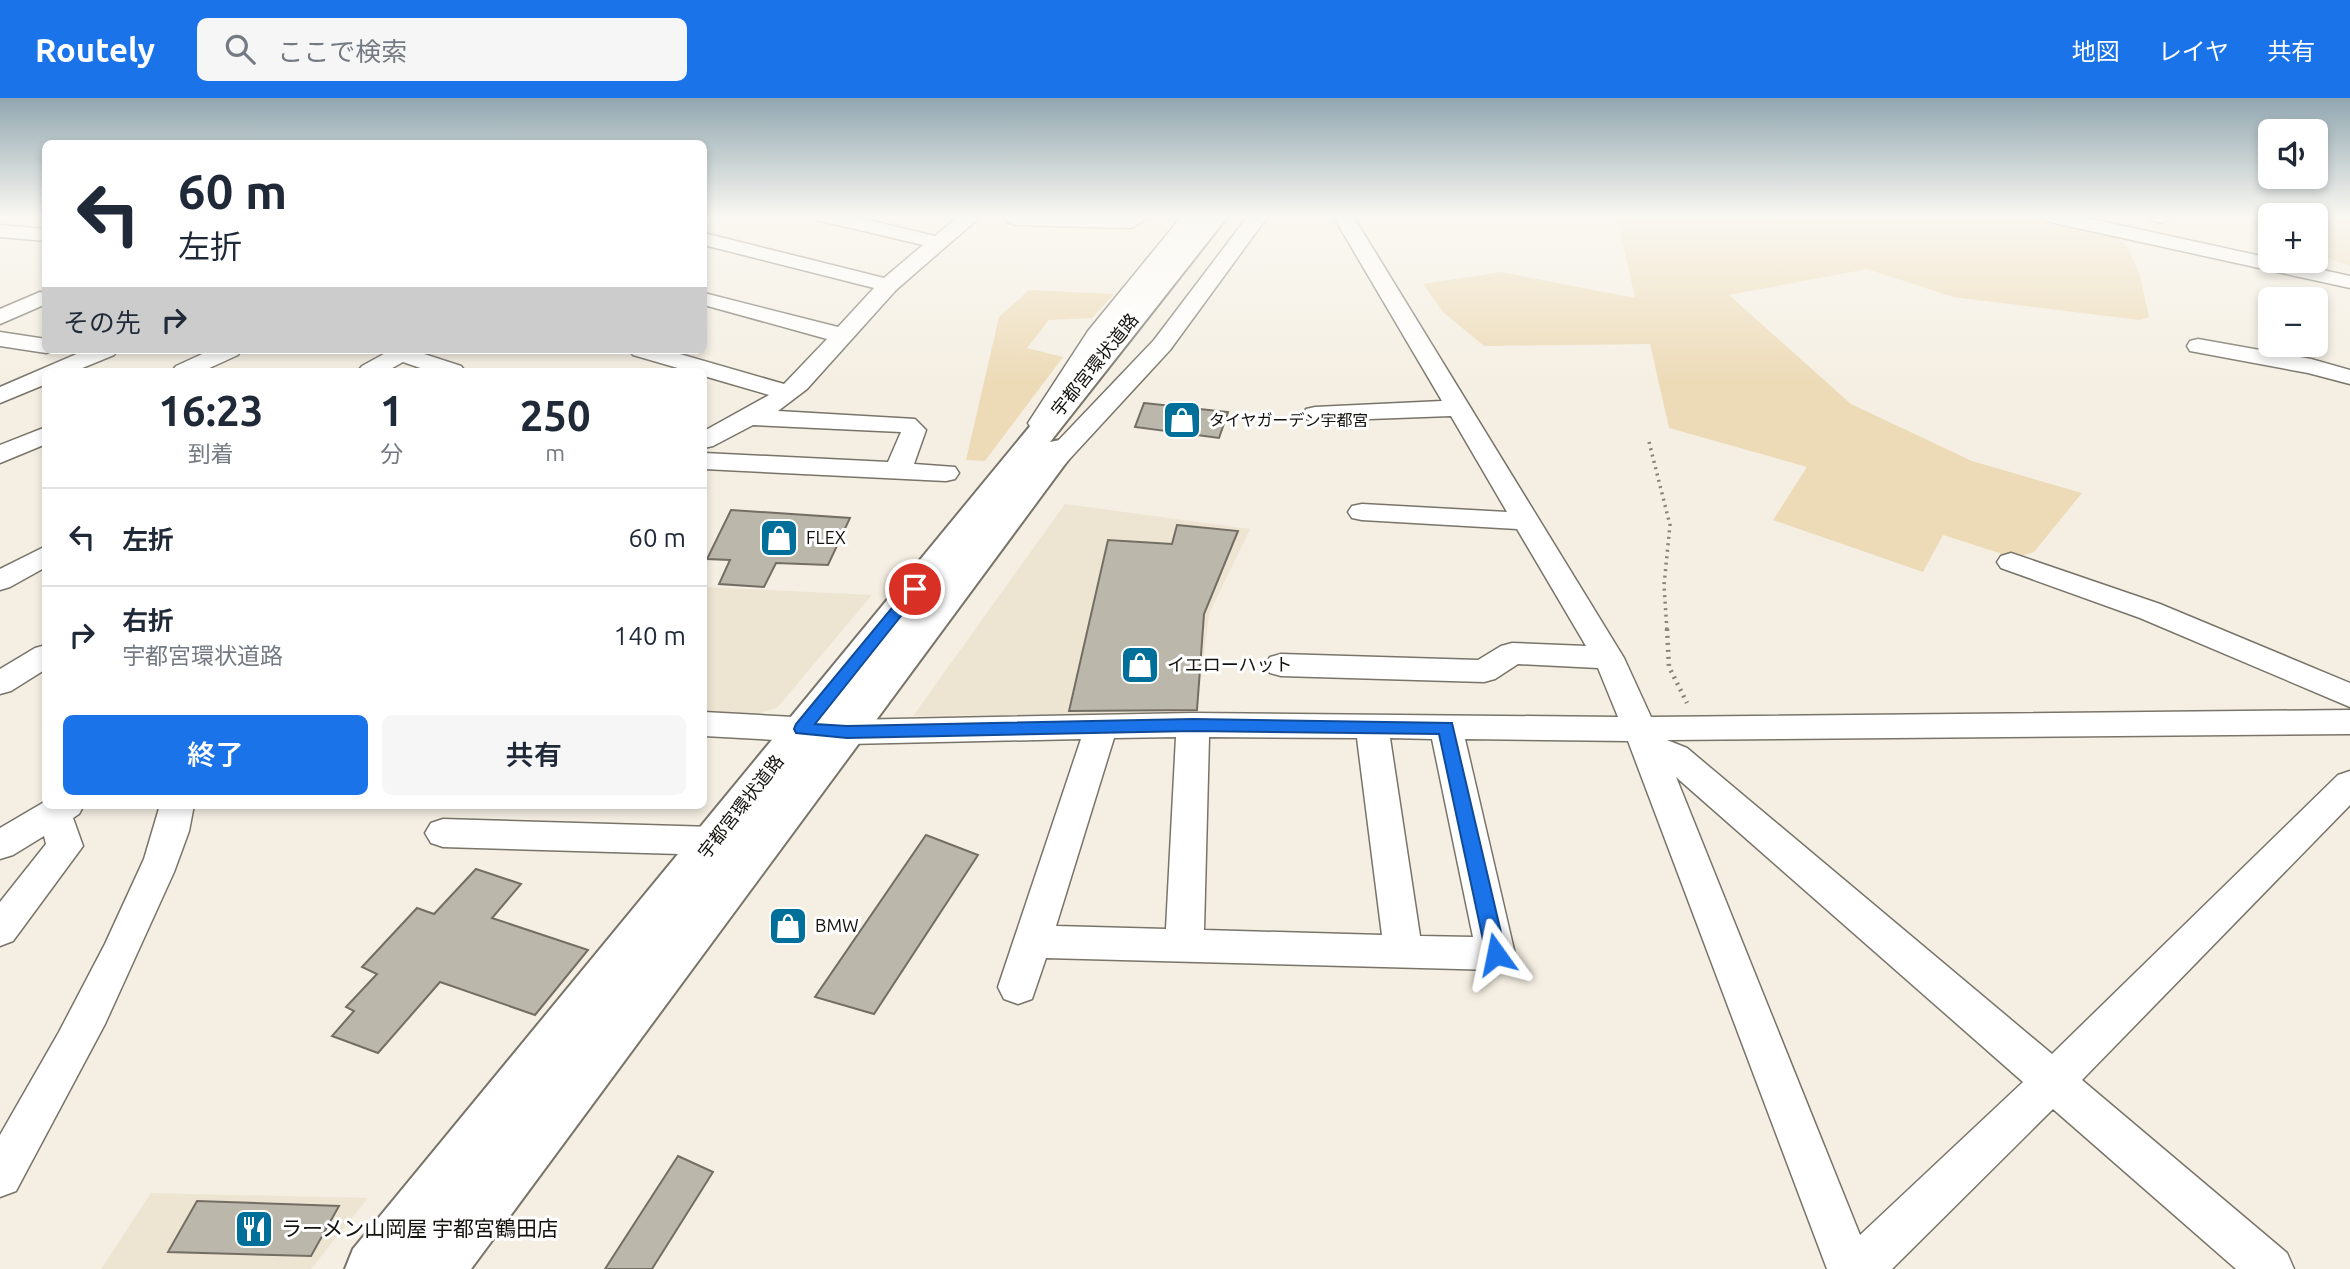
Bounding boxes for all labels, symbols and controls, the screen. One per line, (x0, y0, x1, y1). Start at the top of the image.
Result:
search box (197, 18, 687, 81)
icon: search (221, 30, 259, 68)
text: Routely (35, 31, 155, 68)
text: ここで検索 (277, 37, 407, 66)
text: 地図 (2072, 38, 2120, 65)
text: レイヤ (2158, 38, 2229, 65)
text: 共有 (2267, 38, 2315, 65)
map controls (2258, 119, 2328, 357)
button: sound (2258, 119, 2328, 189)
text: 60 m (178, 163, 287, 218)
icon: left (63, 168, 154, 259)
button: + (2258, 203, 2328, 273)
text: 左折 (178, 228, 242, 264)
button: − (2258, 287, 2328, 357)
icon: right (155, 301, 193, 339)
text: その先 (63, 308, 141, 337)
street label: 宇都宮環状道路 (1047, 309, 1142, 420)
text: 16:23 (158, 387, 263, 434)
text: 1 (380, 387, 403, 434)
text: 250 (520, 392, 591, 439)
shop icon: タイヤガーデン宇都宮 (1161, 399, 1203, 441)
place label: タイヤガーデン宇都宮 (1209, 411, 1369, 429)
text: m (545, 440, 565, 465)
text: 到着 (188, 441, 234, 466)
text: 分 (380, 441, 403, 466)
shop icon: FLEX (758, 517, 800, 559)
icon: left (63, 518, 101, 556)
text: 60 m (628, 523, 686, 552)
text: 左折 (122, 525, 174, 554)
place label: FLEX (806, 527, 846, 547)
pin (885, 559, 945, 619)
icon: arrive (896, 570, 934, 608)
text: 右折 (122, 606, 174, 635)
icon: right (63, 616, 101, 654)
text: 140 m (614, 621, 686, 650)
text: 宇都宮環状道路 (122, 643, 283, 668)
shop icon: イエローハット (1119, 644, 1161, 686)
place label: イエローハット (1167, 654, 1292, 674)
button: 終了 (63, 715, 368, 795)
button: 共有 (382, 715, 686, 795)
street label: 宇都宮環状道路 (694, 751, 787, 862)
shop icon: BMW (767, 905, 809, 947)
place label: BMW (815, 915, 859, 935)
position arrow (1459, 917, 1533, 991)
restaurant icon: ラーメン山岡屋 宇都宮鶴田店 (233, 1208, 275, 1250)
place label: ラーメン山岡屋 宇都宮鶴田店 (281, 1216, 558, 1240)

